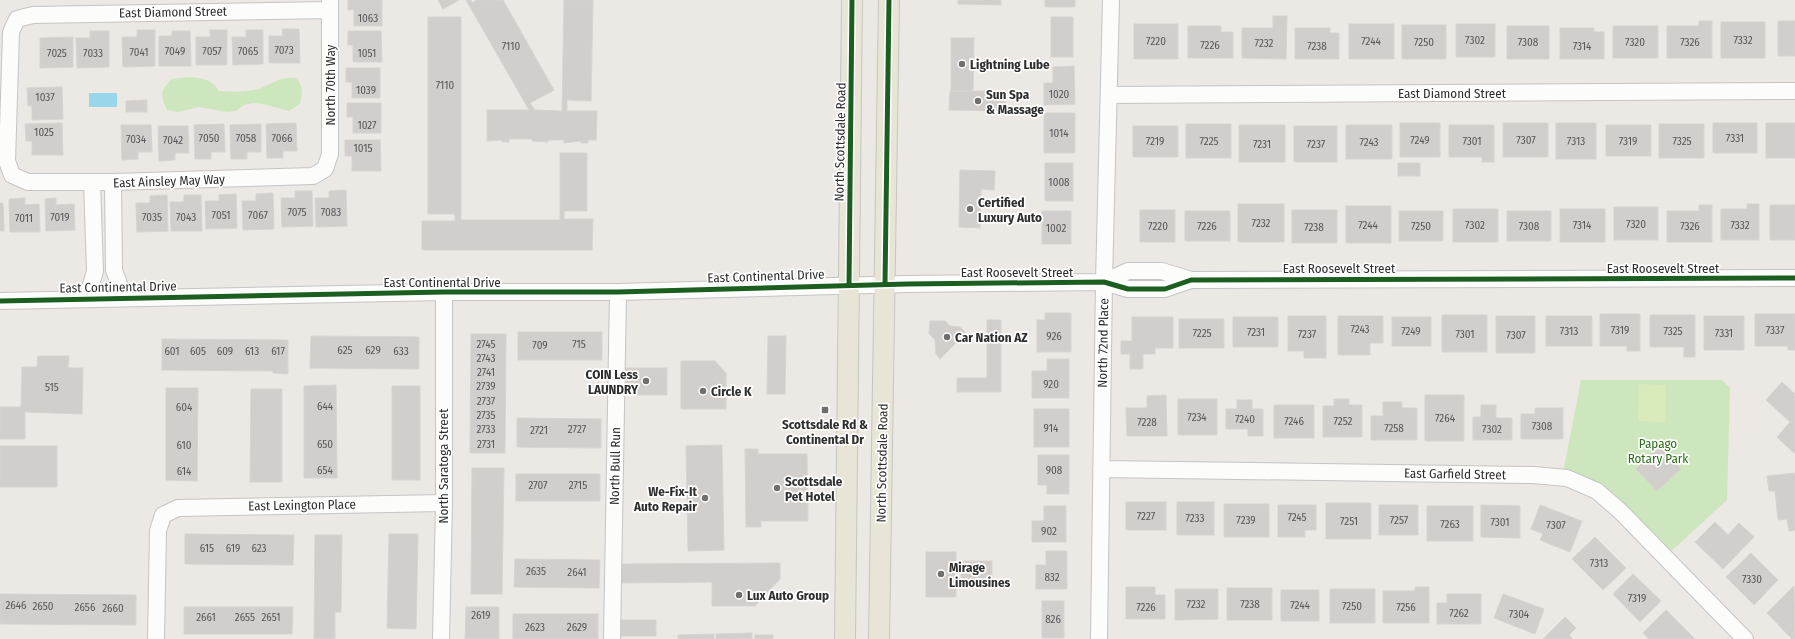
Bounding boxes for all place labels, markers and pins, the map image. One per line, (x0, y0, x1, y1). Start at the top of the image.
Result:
place label: Lightning Lube (970, 57, 1050, 72)
marker: Lightning Lube (957, 59, 967, 69)
place label: Sun Spa & Massage (986, 87, 1044, 117)
marker: Sun Spa & Massage (973, 96, 983, 106)
place label: Certified Luxury Auto (978, 195, 1042, 225)
marker: Certified Luxury Auto (965, 204, 975, 214)
place label: Car Nation AZ (955, 330, 1028, 345)
marker: Car Nation AZ (942, 332, 952, 342)
place label: COIN Less LAUNDRY (586, 367, 639, 397)
marker: COIN Less LAUNDRY (641, 376, 651, 386)
place label: Circle K (711, 384, 752, 399)
marker: Circle K (698, 386, 708, 396)
marker: Scottsdale Rd & Continental Dr (820, 405, 830, 415)
place label: Scottsdale Rd & Continental Dr (782, 417, 868, 447)
place label: Scottsdale Pet Hotel (785, 474, 843, 504)
marker: Scottsdale Pet Hotel (772, 483, 782, 493)
place label: We-Fix-It Auto Repair (633, 484, 697, 514)
marker: We-Fix-It Auto Repair (700, 493, 710, 503)
place label: Mirage Limousines (949, 560, 1010, 590)
marker: Mirage Limousines (936, 569, 946, 579)
place label: Lux Auto Group (747, 588, 829, 603)
marker: Lux Auto Group (734, 590, 744, 600)

